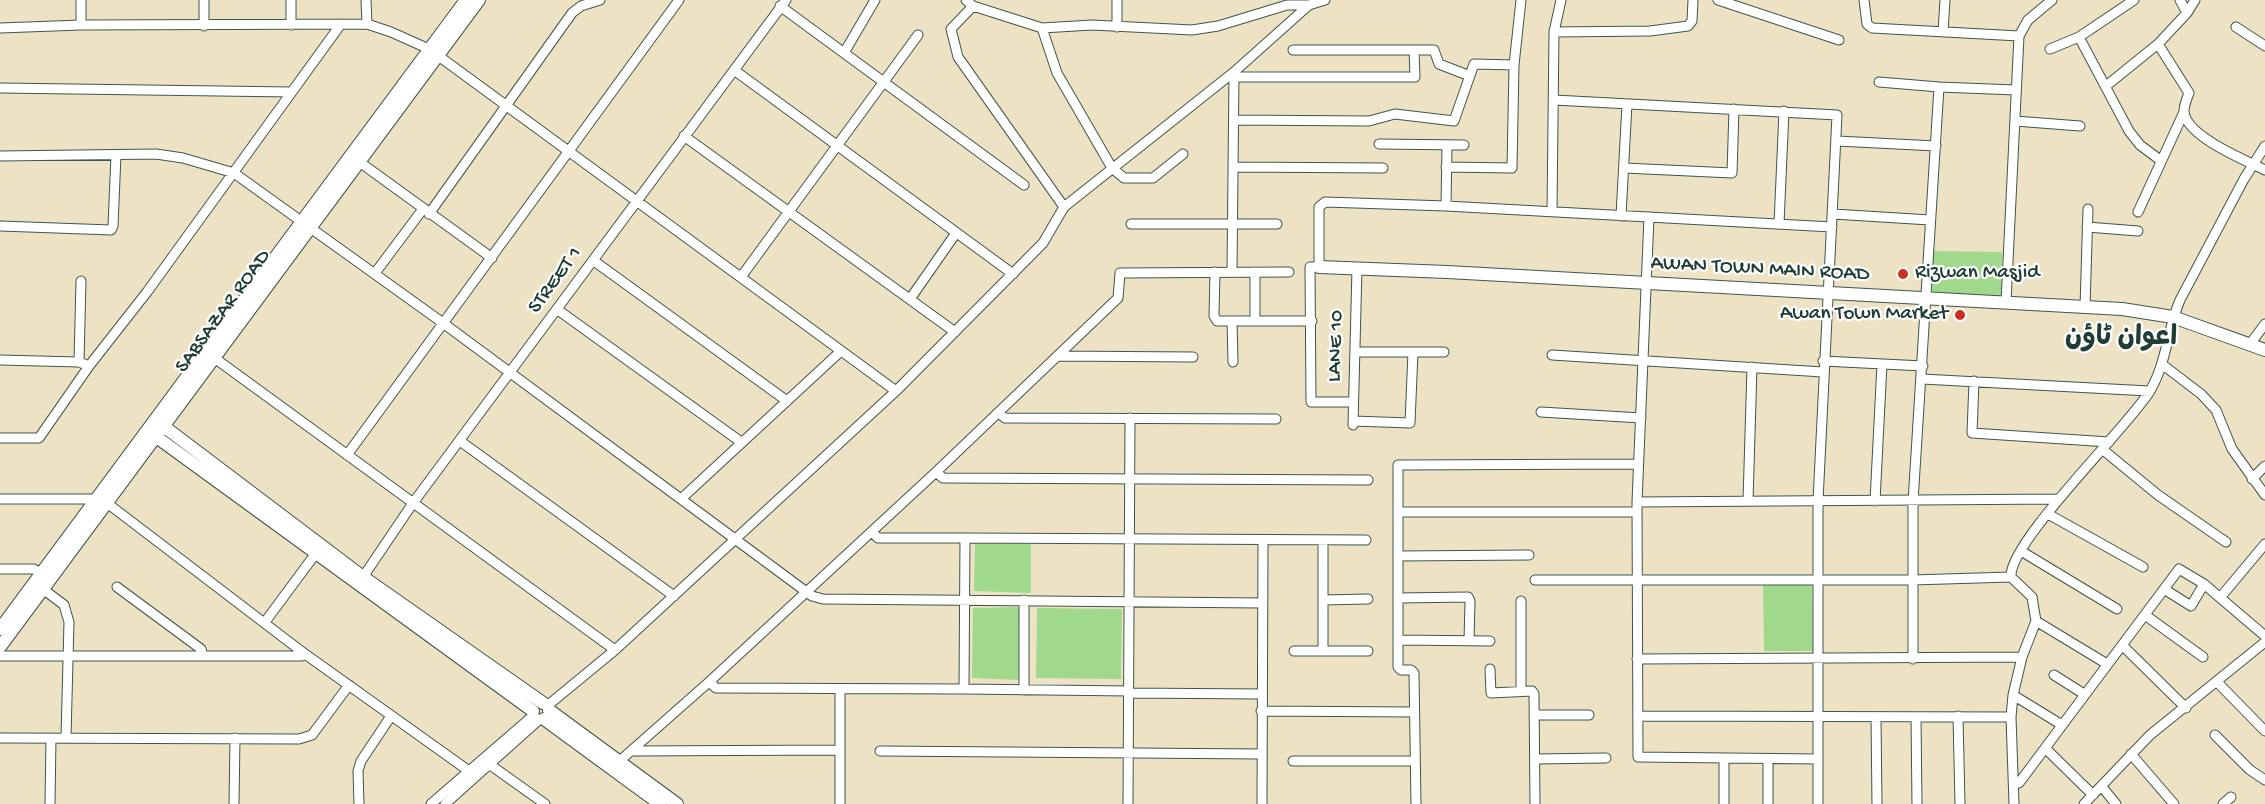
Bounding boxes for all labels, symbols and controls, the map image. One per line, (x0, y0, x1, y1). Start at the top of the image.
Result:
street label: STREET 1 (523, 243, 589, 319)
street label: SABSAZAR ROAD (171, 245, 277, 379)
street label: AWAN TOWN MAIN ROAD (1650, 252, 1870, 288)
place label: Rizwan Masjid (1915, 261, 2040, 287)
marker: Rizwan Masjid (1896, 267, 1910, 281)
place label: Awan Town Market (1780, 302, 1948, 328)
marker: Awan Town Market (1953, 308, 1967, 322)
street label: LANE 10 (1323, 309, 1351, 383)
district label: اعوان ٹاؤن (2065, 324, 2177, 356)

